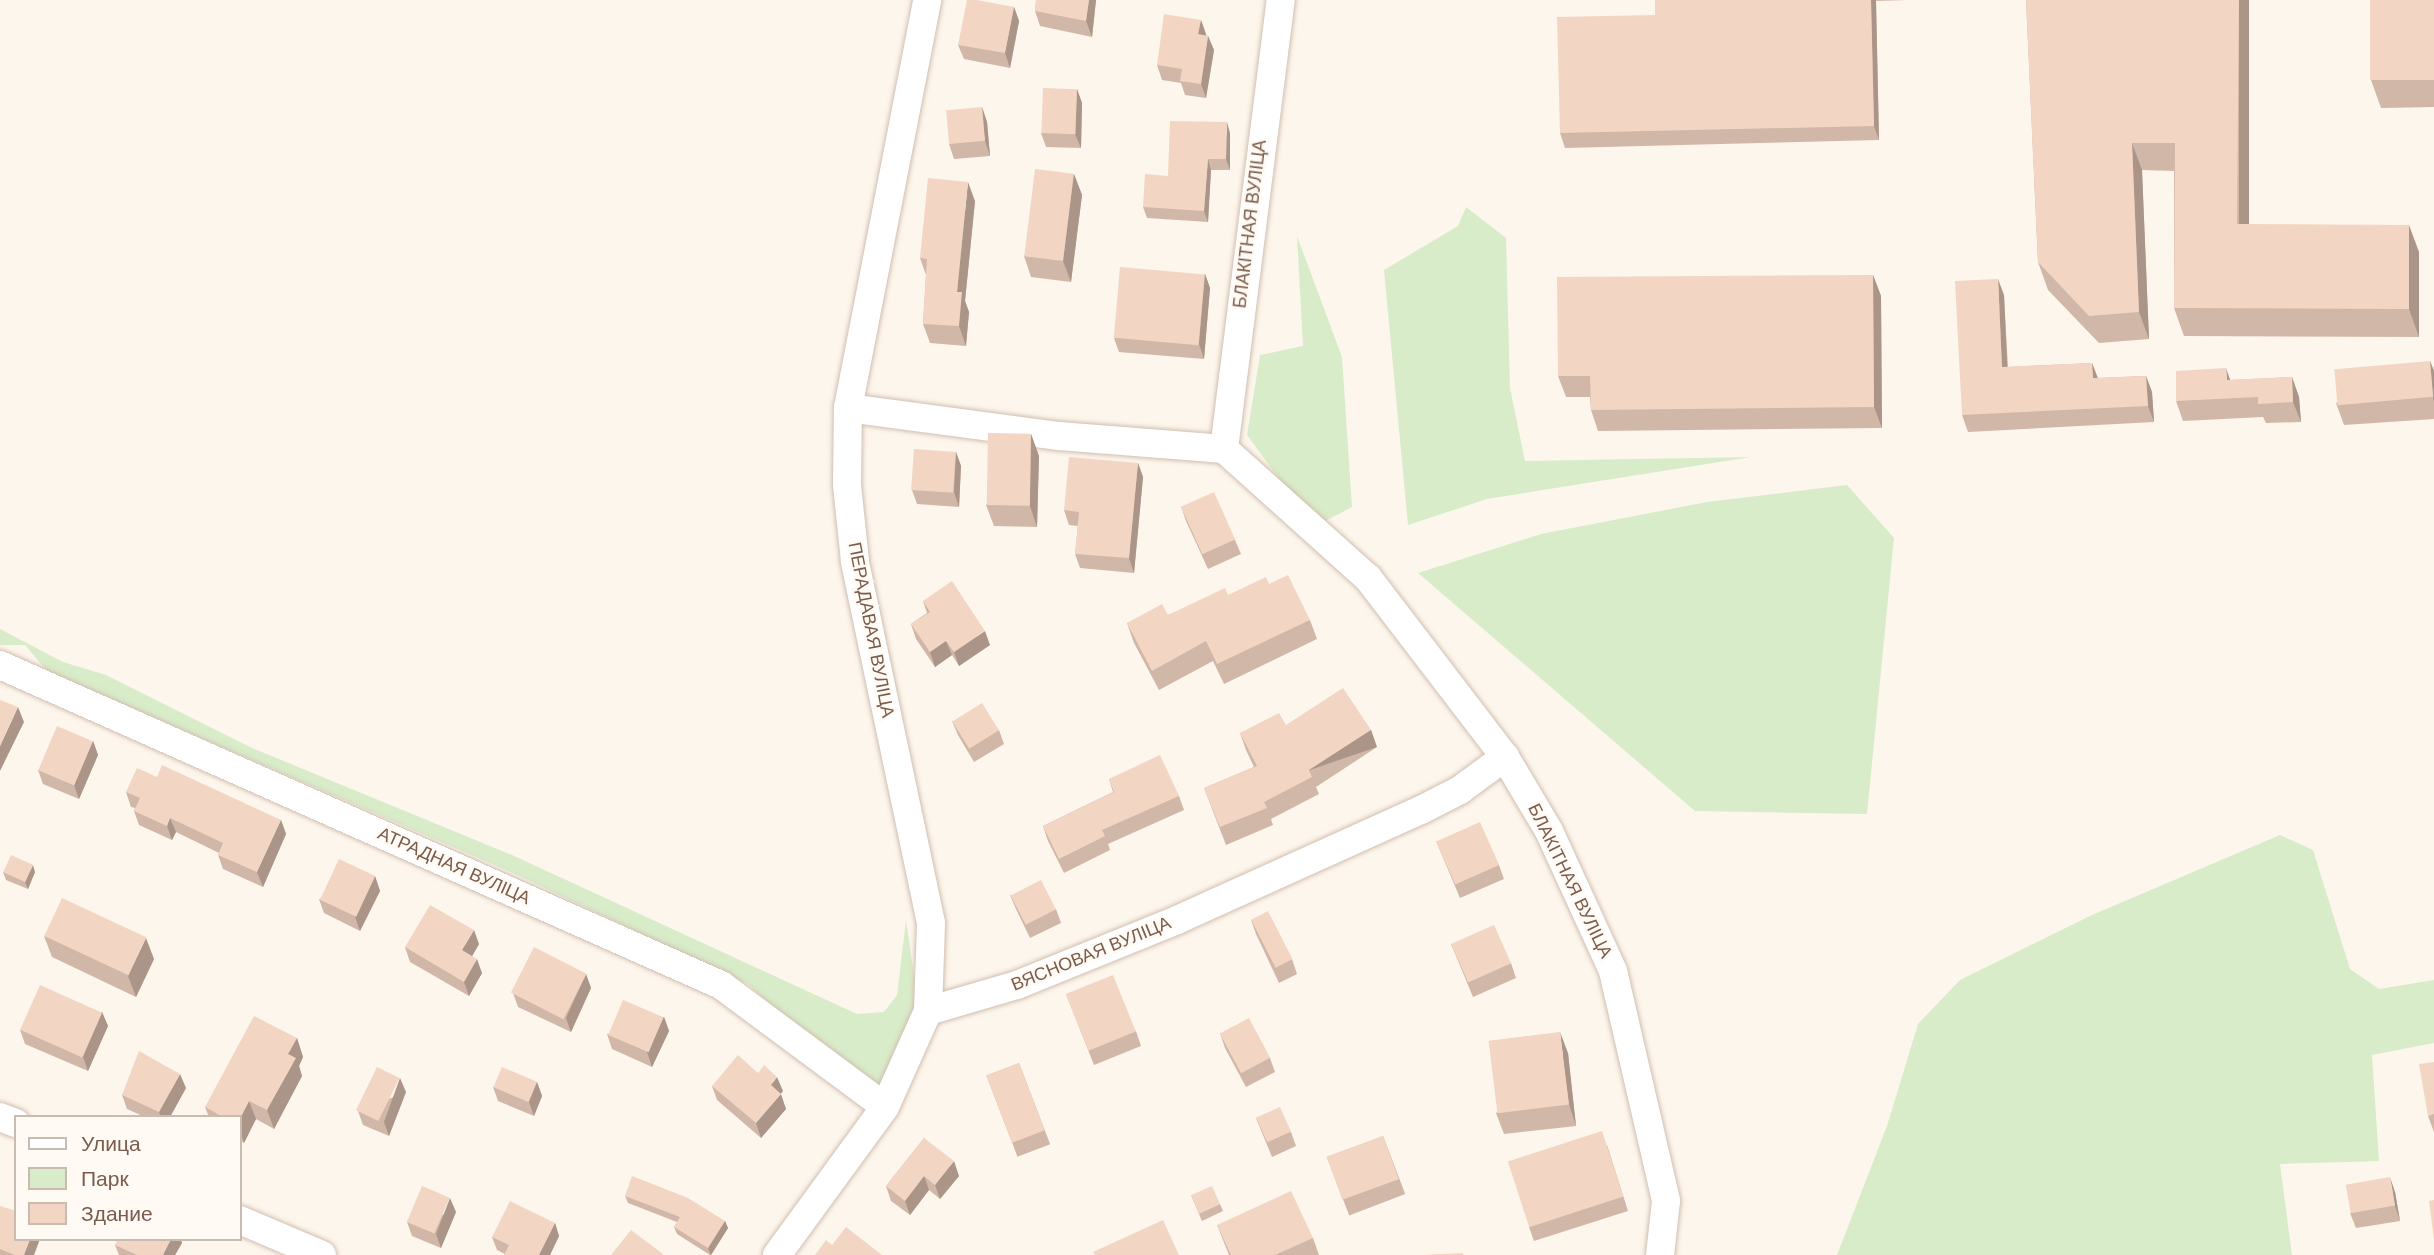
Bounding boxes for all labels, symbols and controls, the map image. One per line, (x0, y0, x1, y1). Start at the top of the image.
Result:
street label: БЛАКІТНАЯ ВУЛІЦА (1229, 139, 1271, 309)
street label: ПЕРАДАВАЯ ВУЛІЦА (843, 540, 899, 720)
street label: БЛАКІТНАЯ ВУЛІЦА (1523, 800, 1617, 962)
street label: АТРАДНАЯ ВУЛІЦА (374, 823, 534, 909)
street label: ВЯСНОВАЯ ВУЛІЦА (1008, 912, 1174, 996)
legend (14, 1115, 242, 1241)
text: Улица (81, 1132, 141, 1155)
text: Парк (81, 1167, 129, 1190)
text: Здание (81, 1202, 153, 1225)

